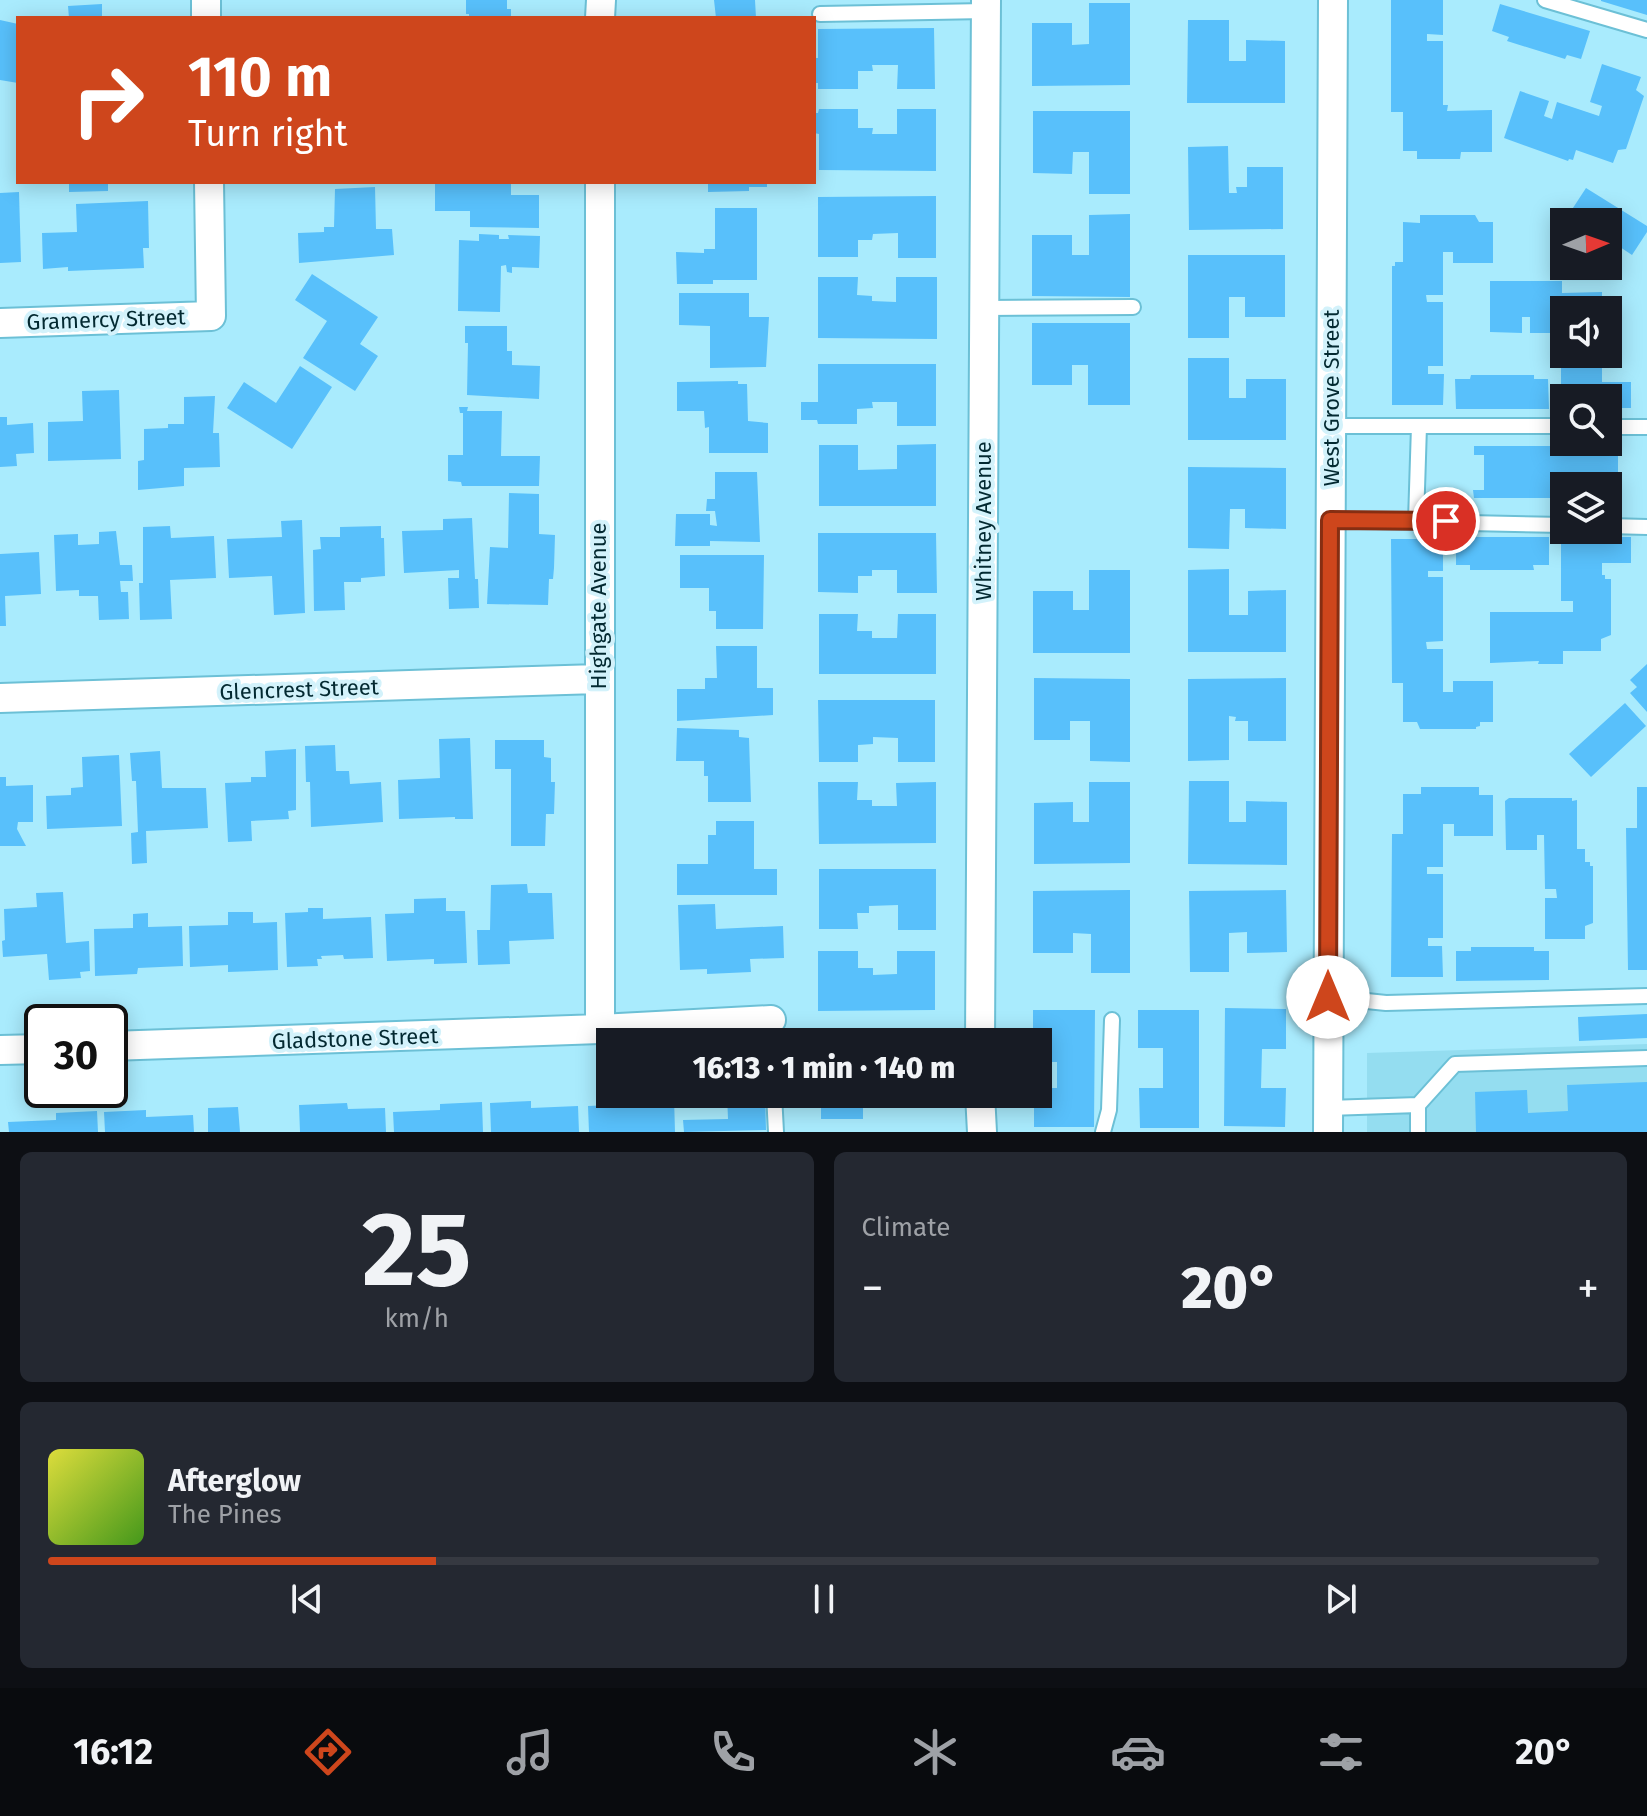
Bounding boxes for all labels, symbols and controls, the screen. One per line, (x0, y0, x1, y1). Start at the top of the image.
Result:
text: 110 m (188, 44, 332, 111)
icon: right (56, 48, 160, 152)
text: Turn right (188, 112, 348, 156)
north arrow (1550, 208, 1622, 280)
map controls (1550, 208, 1622, 544)
button: sound (1550, 296, 1622, 368)
street label: Gramercy Street (26, 303, 186, 336)
street label: West Grove Street (1318, 310, 1345, 486)
button: search (1550, 384, 1622, 456)
street label: Whitney Avenue (970, 441, 997, 601)
button: layers (1550, 472, 1622, 544)
pin (1412, 487, 1480, 555)
icon: arrive (1424, 499, 1468, 543)
street label: Highgate Avenue (585, 523, 612, 689)
street label: Glencrest Street (219, 673, 379, 706)
position arrow (1286, 955, 1370, 1039)
speed limit sign: 30 (24, 1004, 128, 1108)
street label: Gladstone Street (271, 1022, 439, 1055)
text: 16:13 · 1 min · 140 m (693, 1050, 955, 1086)
text: 25 (362, 1188, 472, 1313)
text: Climate (862, 1212, 950, 1243)
text: 20° (1181, 1252, 1279, 1324)
text: − (862, 1262, 884, 1315)
text: + (1577, 1262, 1599, 1315)
text: km/h (385, 1303, 449, 1334)
text: Afterglow (168, 1463, 301, 1499)
text: The Pines (168, 1499, 282, 1530)
icon: previous (285, 1577, 329, 1621)
icon: pause (802, 1577, 846, 1621)
icon: next (1319, 1577, 1363, 1621)
icon: directions (300, 1724, 356, 1780)
icon: music (502, 1724, 558, 1780)
icon: phone (705, 1724, 761, 1780)
icon: climate (907, 1724, 963, 1780)
icon: car (1110, 1724, 1166, 1780)
icon: filters (1313, 1724, 1369, 1780)
text: 16:12 (73, 1730, 153, 1774)
text: 20° (1515, 1730, 1574, 1774)

